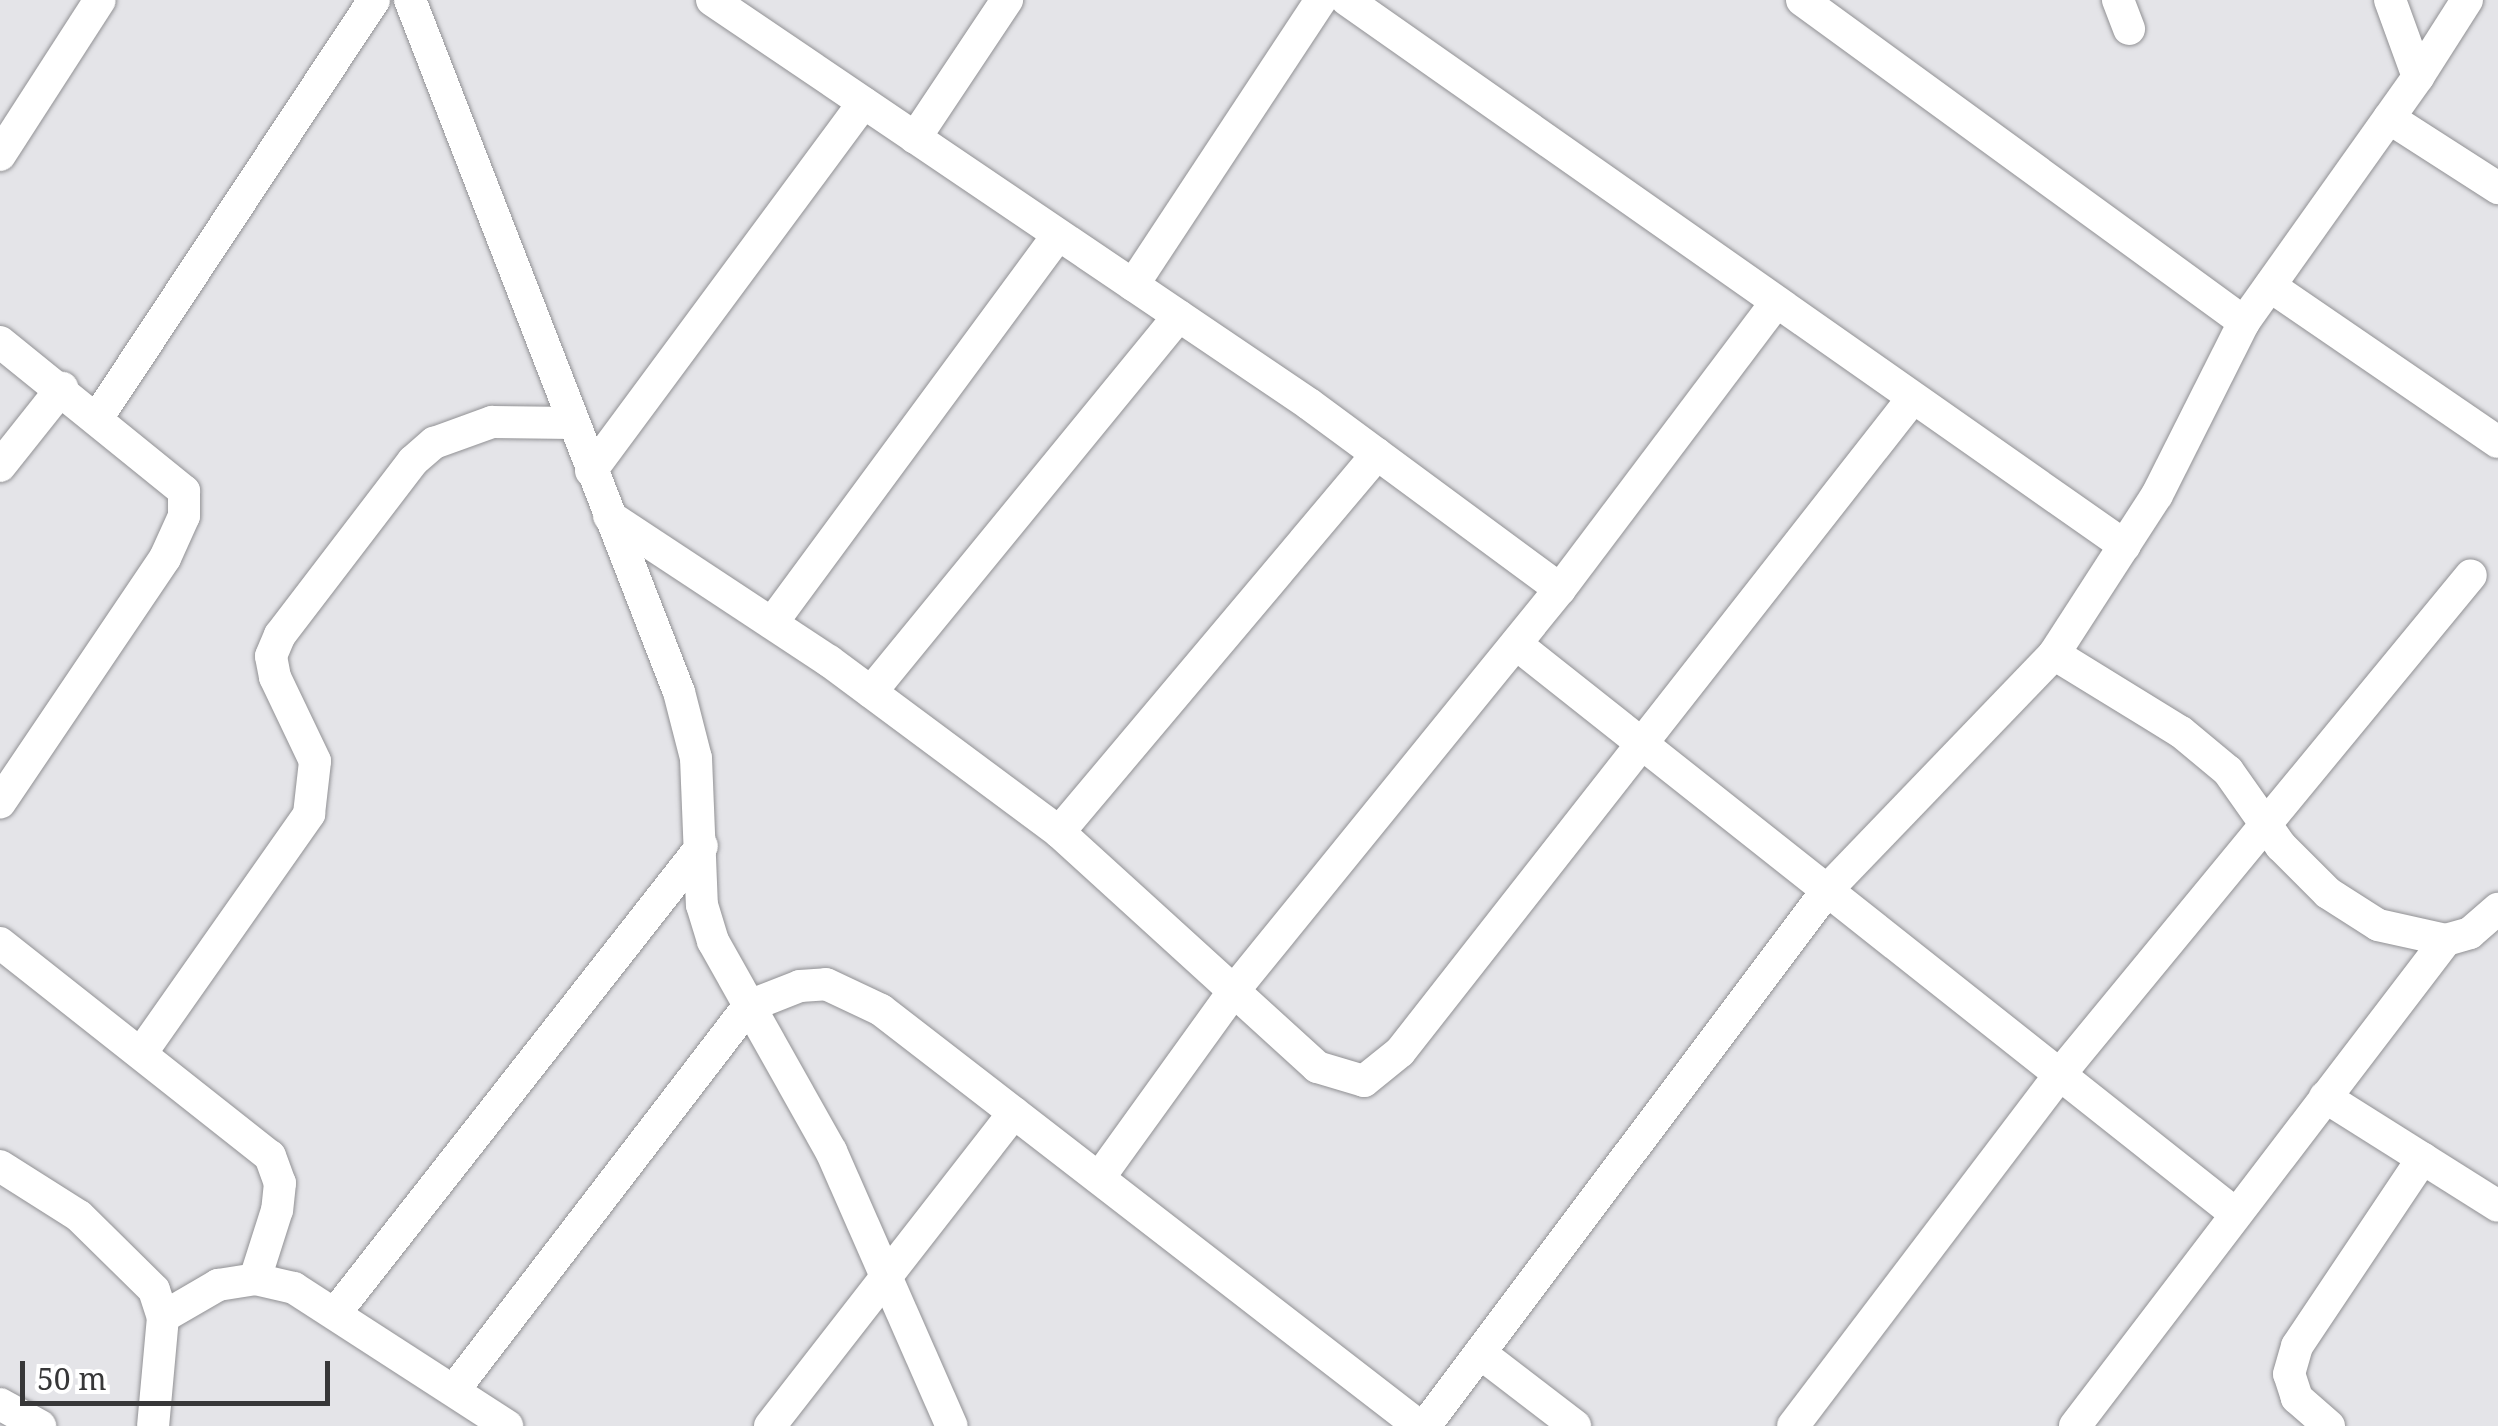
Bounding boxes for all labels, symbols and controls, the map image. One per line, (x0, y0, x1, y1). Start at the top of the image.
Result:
scale bar (25, 1341, 335, 1403)
text: 50 m (37, 1358, 107, 1399)

